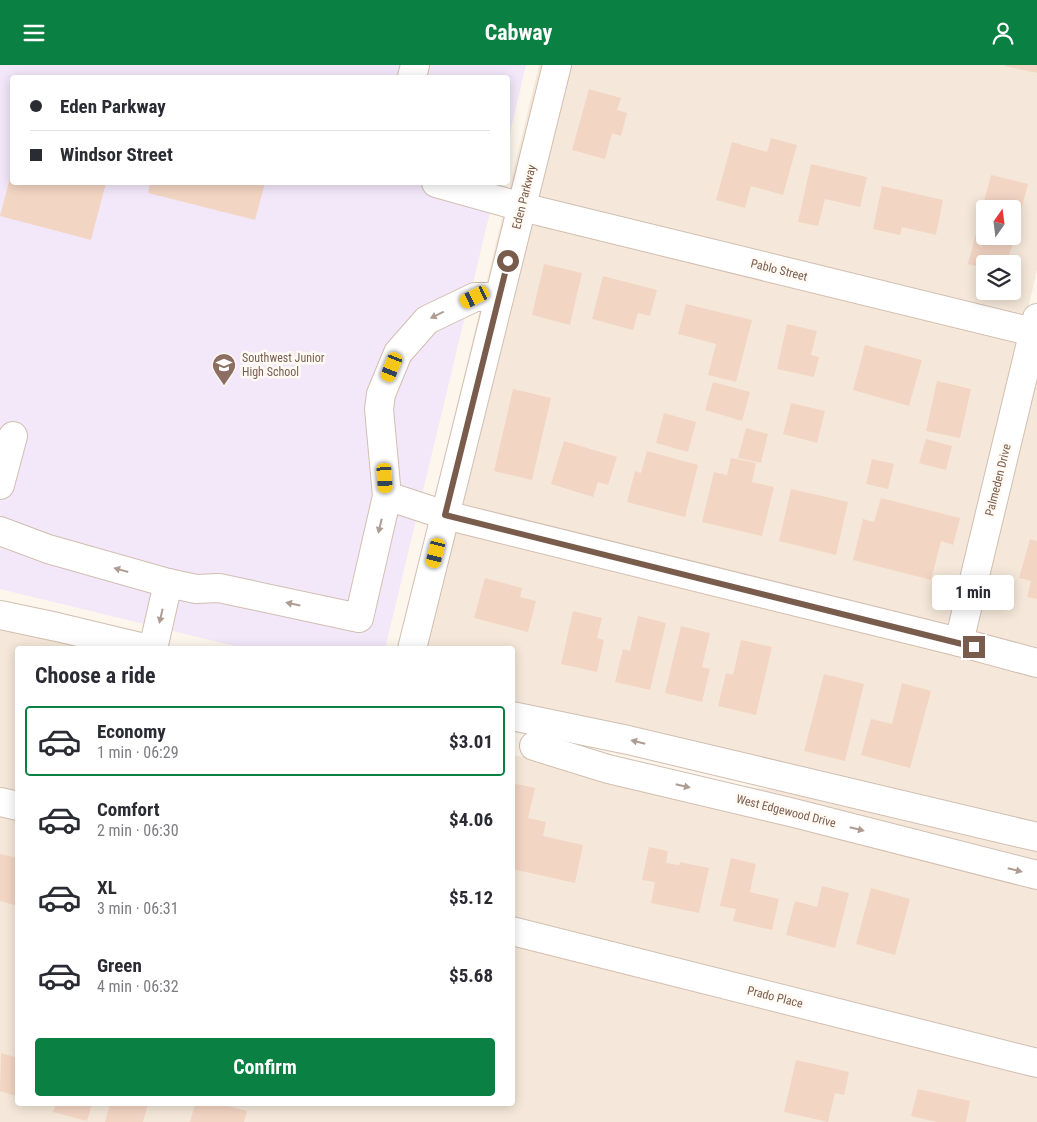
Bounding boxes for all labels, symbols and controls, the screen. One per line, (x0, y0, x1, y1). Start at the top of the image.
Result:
icon: menu (20, 19, 48, 47)
icon: person (989, 19, 1017, 47)
text: Cabway (485, 20, 552, 45)
text: Eden Parkway (60, 95, 166, 118)
text: Windsor Street (60, 143, 173, 166)
street label: Eden Parkway (509, 163, 539, 231)
north arrow (976, 200, 1021, 245)
map controls (976, 200, 1021, 300)
route start (497, 250, 519, 272)
button: layers (976, 255, 1021, 300)
street label: Pablo Street (749, 256, 809, 284)
car (458, 284, 491, 310)
one-way arrow (430, 311, 444, 319)
car (379, 350, 404, 384)
place label: Southwest Junior High School (242, 351, 325, 379)
school or university icon: Southwest Junior High School (211, 352, 237, 386)
street label: Palmeden Drive (982, 442, 1014, 518)
car (376, 463, 393, 493)
one-way arrow (376, 518, 384, 533)
car (425, 537, 446, 569)
one-way arrow (114, 566, 129, 574)
callout: 1 min (933, 575, 1015, 609)
text: 1 min (955, 583, 991, 602)
one-way arrow (284, 599, 300, 607)
one-way arrow (157, 608, 165, 624)
route end (963, 636, 985, 658)
text: Choose a ride (35, 663, 156, 688)
icon: car (37, 719, 82, 764)
text: Economy (97, 720, 166, 743)
text: $3.01 (449, 730, 493, 753)
one-way arrow (630, 738, 645, 746)
text: 1 min · 06:29 (97, 743, 179, 762)
one-way arrow (675, 782, 690, 790)
street label: West Edgewood Drive (735, 792, 838, 830)
icon: car (37, 797, 82, 842)
text: Comfort (97, 798, 160, 821)
text: $4.06 (449, 808, 493, 831)
text: 2 min · 06:30 (97, 821, 179, 840)
one-way arrow (850, 825, 865, 833)
one-way arrow (1007, 866, 1022, 874)
icon: car (37, 875, 82, 920)
text: XL (97, 876, 117, 899)
text: $5.12 (449, 886, 493, 909)
text: 3 min · 06:31 (97, 899, 179, 918)
icon: car (37, 953, 82, 998)
text: Green (97, 954, 142, 977)
text: $5.68 (449, 964, 493, 987)
text: 4 min · 06:32 (97, 977, 179, 996)
street label: Prado Place (746, 983, 805, 1011)
button: Confirm (35, 1038, 495, 1096)

